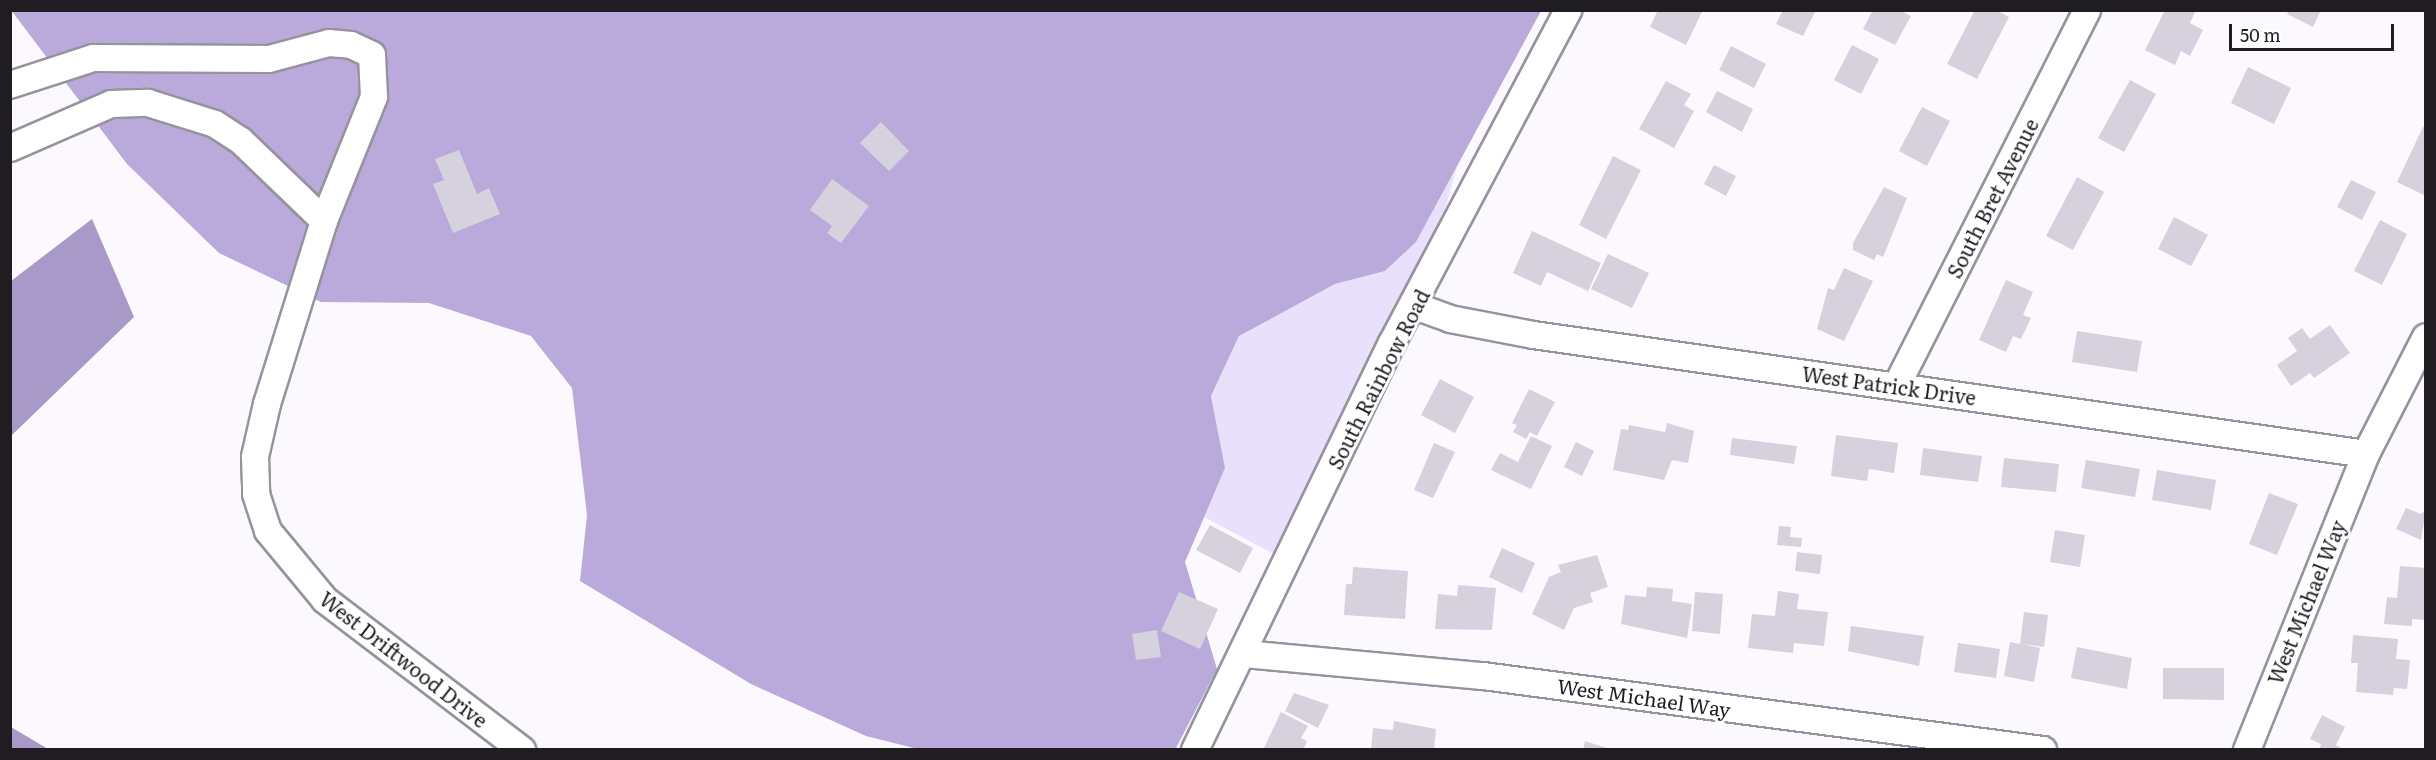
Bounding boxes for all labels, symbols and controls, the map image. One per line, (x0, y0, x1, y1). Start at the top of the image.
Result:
scale bar (2232, 12, 2397, 50)
text: 50 m (2240, 21, 2281, 48)
street label: South Bret Avenue (1941, 114, 2043, 282)
street label: South Rainbow Road (1322, 285, 1434, 473)
street label: West Patrick Drive (1800, 361, 1978, 409)
street label: West Michael Way (2262, 516, 2350, 688)
street label: West Driftwood Drive (315, 586, 493, 732)
street label: West Michael Way (1556, 673, 1732, 721)

